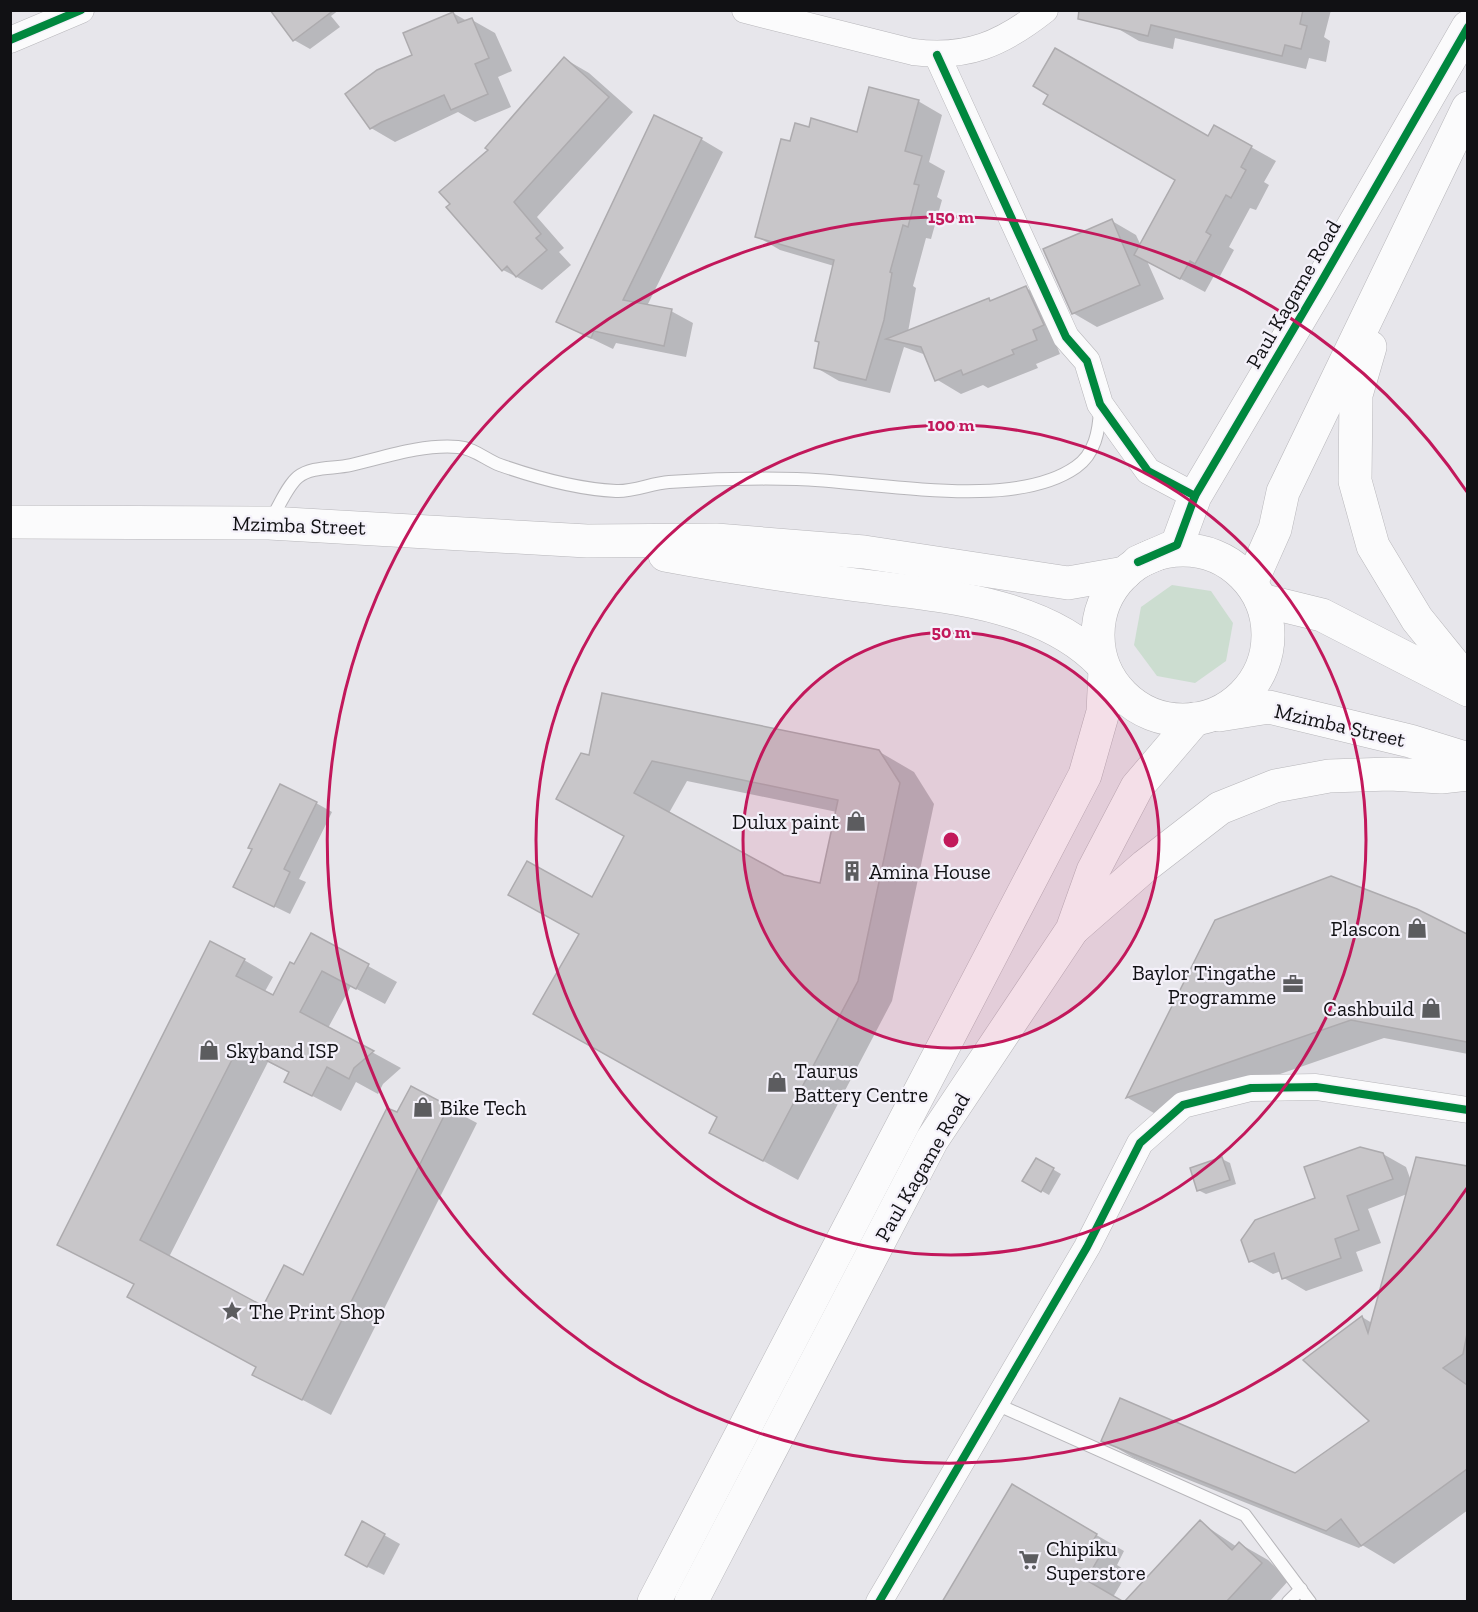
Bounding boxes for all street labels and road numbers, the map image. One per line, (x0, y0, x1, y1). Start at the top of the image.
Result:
street label: Paul Kagame Road (1240, 215, 1346, 373)
street label: Mzimba Street (232, 510, 366, 540)
street label: Mzimba Street (1272, 698, 1408, 752)
street label: Paul Kagame Road (869, 1088, 975, 1246)

